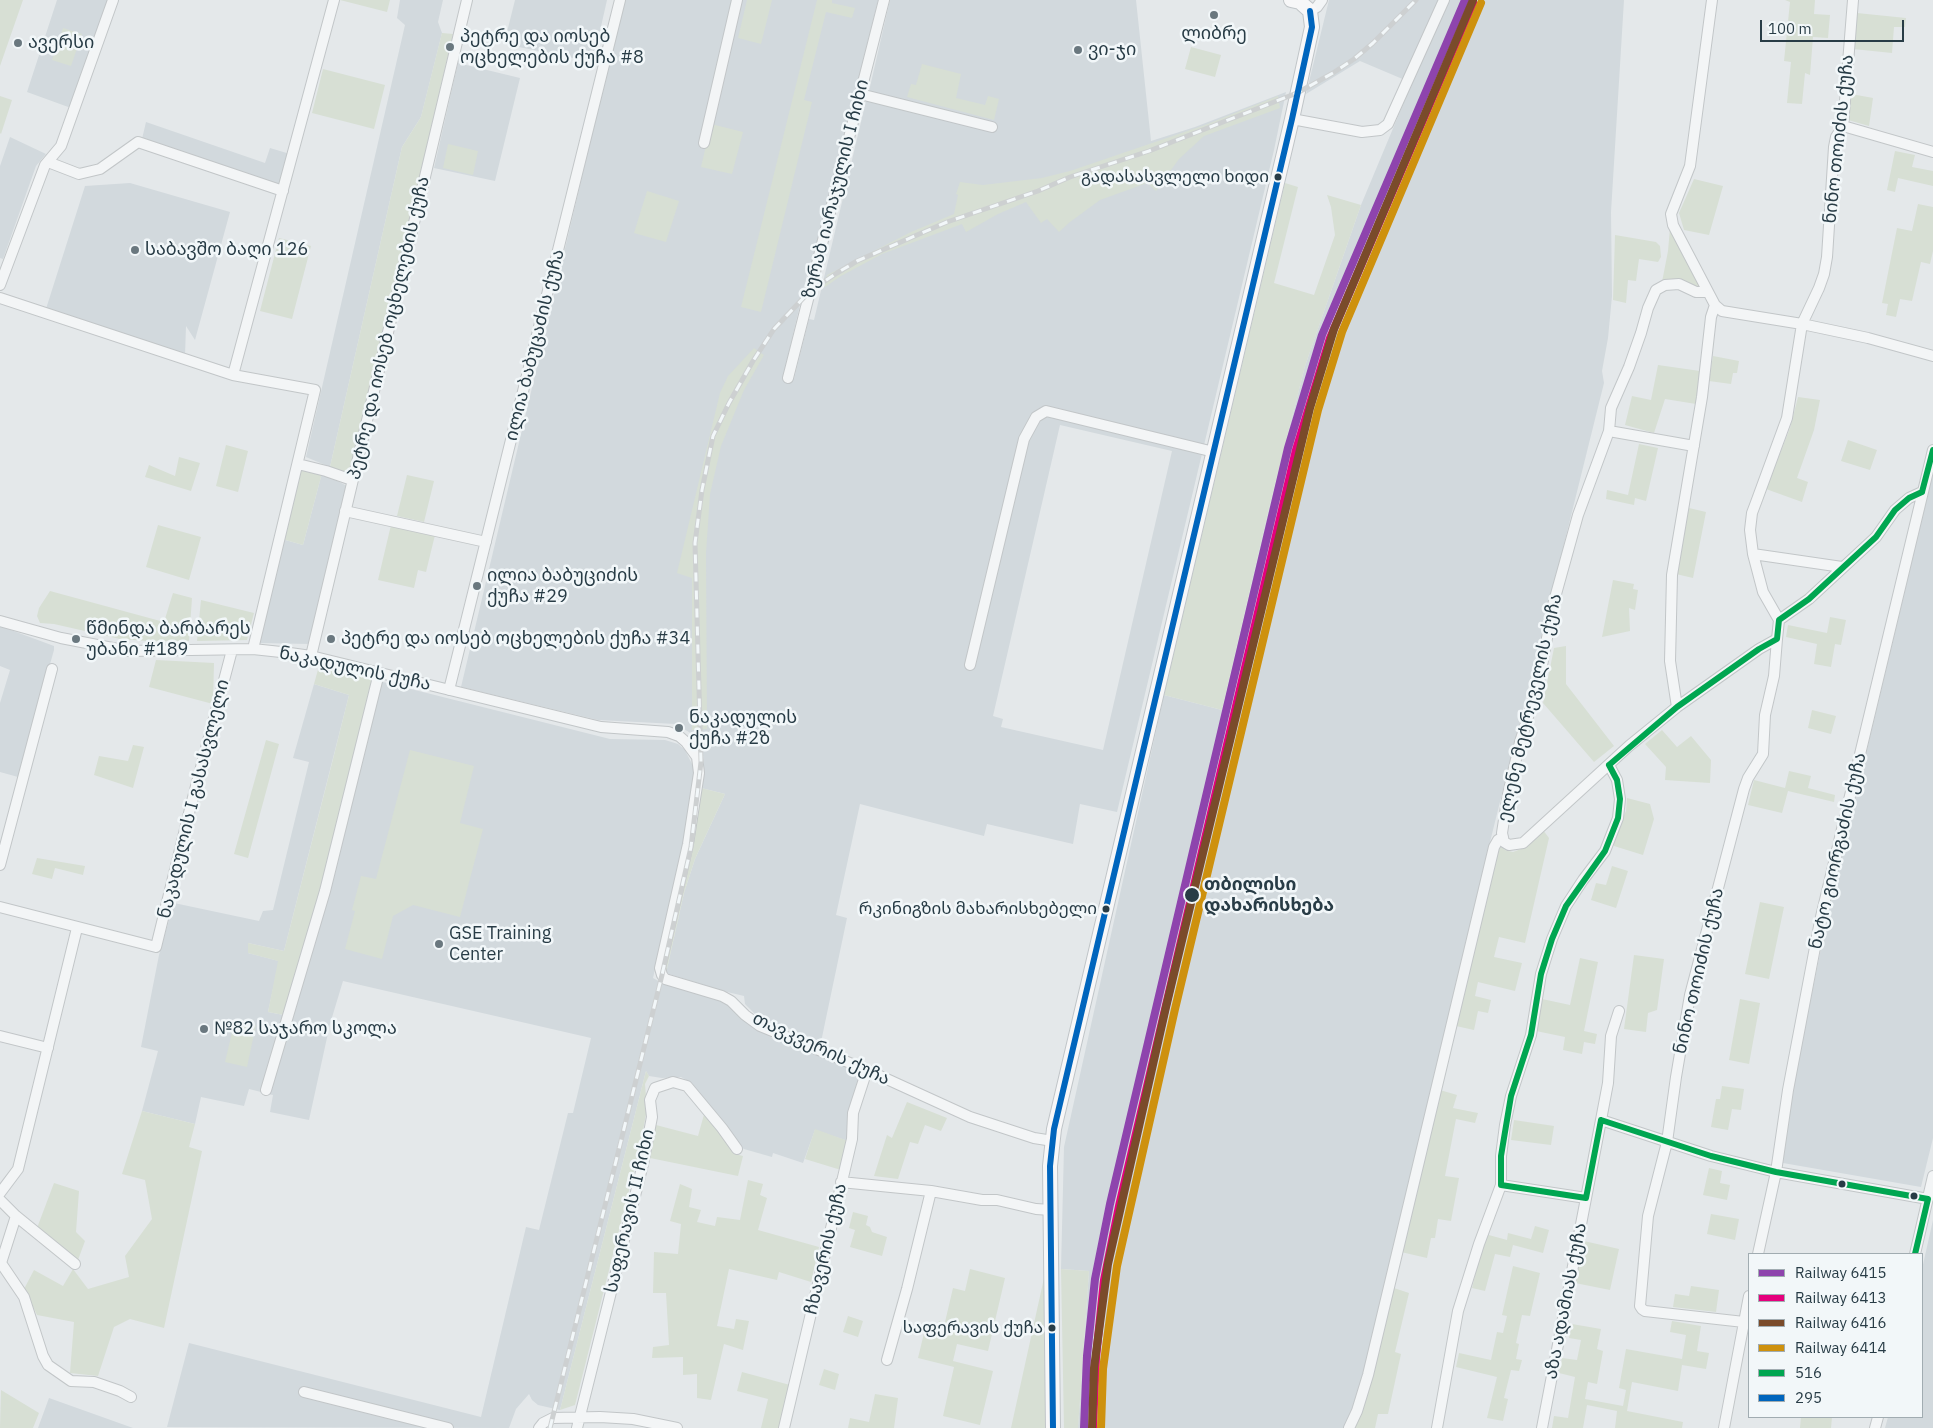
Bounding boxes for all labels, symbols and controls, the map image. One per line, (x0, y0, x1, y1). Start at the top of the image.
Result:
marker: ლიბრე (1208, 9, 1220, 21)
scale bar (1763, 10, 1907, 42)
text: 100 m (1768, 19, 1812, 38)
place label: ლიბრე (1181, 23, 1247, 45)
place label: პეტრე და იოსებ ოცხელების ქუჩა #8 (460, 26, 644, 68)
place label: ავერსი (28, 32, 94, 54)
marker: ავერსი (12, 37, 24, 49)
place label: ვი-ჯი (1088, 39, 1136, 61)
marker: პეტრე და იოსებ ოცხელების ქუჩა #8 (444, 41, 456, 53)
marker: ვი-ჯი (1072, 44, 1084, 56)
street label: ნინო თოიძის ქუჩა (1819, 53, 1859, 225)
street label: ზურაბ იარაჯულის I ჩიხი (798, 77, 874, 301)
place label: გადასასვლელი ხიდი (1081, 167, 1269, 187)
marker: გადასასვლელი ხიდი (1273, 172, 1283, 182)
street label: პეტრე და იოსებ ოცხელების ქუჩა (344, 174, 434, 482)
place label: საბავშო ბაღი 126 (145, 239, 308, 261)
marker: საბავშო ბაღი 126 (129, 244, 141, 256)
street label: ილია ბაბუცაძის ქუჩა (501, 247, 569, 443)
place label: ილია ბაბუციძის ქუჩა #29 (487, 565, 638, 608)
marker: ილია ბაბუციძის ქუჩა #29 (471, 580, 483, 592)
street label: ელენე მეტრეველის ქუჩა (1493, 592, 1567, 824)
place label: წმინდა ბარბარეს უბანი #189 (86, 618, 251, 660)
place label: პეტრე და იოსებ ოცხელების ქუჩა #34 (341, 628, 690, 650)
marker: წმინდა ბარბარეს უბანი #189 (70, 633, 82, 645)
marker: პეტრე და იოსებ ოცხელების ქუჩა #34 (325, 633, 337, 645)
street label: ნაკადულის ქუჩა (277, 642, 433, 696)
street label: ნაკადულის I გასასვლელი (154, 677, 234, 921)
place label: ნაკადულის ქუჩა #2ზ (689, 707, 797, 750)
marker: ნაკადულის ქუჩა #2ზ (673, 722, 685, 734)
street label: ნატო გიორგაძის ქუჩა (1805, 750, 1871, 952)
place label: თბილისი დახარისხება (1204, 874, 1334, 916)
marker: თბილისი დახარისხება (1183, 886, 1201, 904)
street label: ნინო თოიძის ქუჩა (1669, 886, 1729, 1056)
place label: რკინიგზის მახარისხებელი (859, 899, 1097, 919)
marker: რკინიგზის მახარისხებელი (1101, 904, 1111, 914)
place label: GSE Training Center (449, 923, 551, 966)
marker: GSE Training Center (433, 938, 445, 950)
street label: თავკვერის ქუჩა (749, 1008, 893, 1090)
place label: №82 საჯარო სკოლა (214, 1018, 397, 1040)
marker: №82 საჯარო სკოლა (198, 1023, 210, 1035)
street label: საფერავის II ჩიხი (601, 1127, 659, 1295)
unlabelled marker (1837, 1179, 1847, 1189)
street label: ჩხავერის ქუჩა (800, 1181, 852, 1317)
unlabelled marker (1909, 1191, 1919, 1201)
street label: აზა ადამიას ქუჩა (1540, 1221, 1592, 1381)
legend (1748, 1253, 1923, 1418)
text: Railway 6415 (1795, 1263, 1887, 1282)
text: Railway 6413 (1795, 1288, 1887, 1307)
text: Railway 6416 (1795, 1313, 1887, 1332)
place label: საფერავის ქუჩა (903, 1318, 1043, 1338)
marker: საფერავის ქუჩა (1047, 1323, 1057, 1333)
text: Railway 6414 (1795, 1338, 1887, 1357)
text: 516 (1795, 1363, 1822, 1382)
text: 295 (1795, 1388, 1822, 1407)

